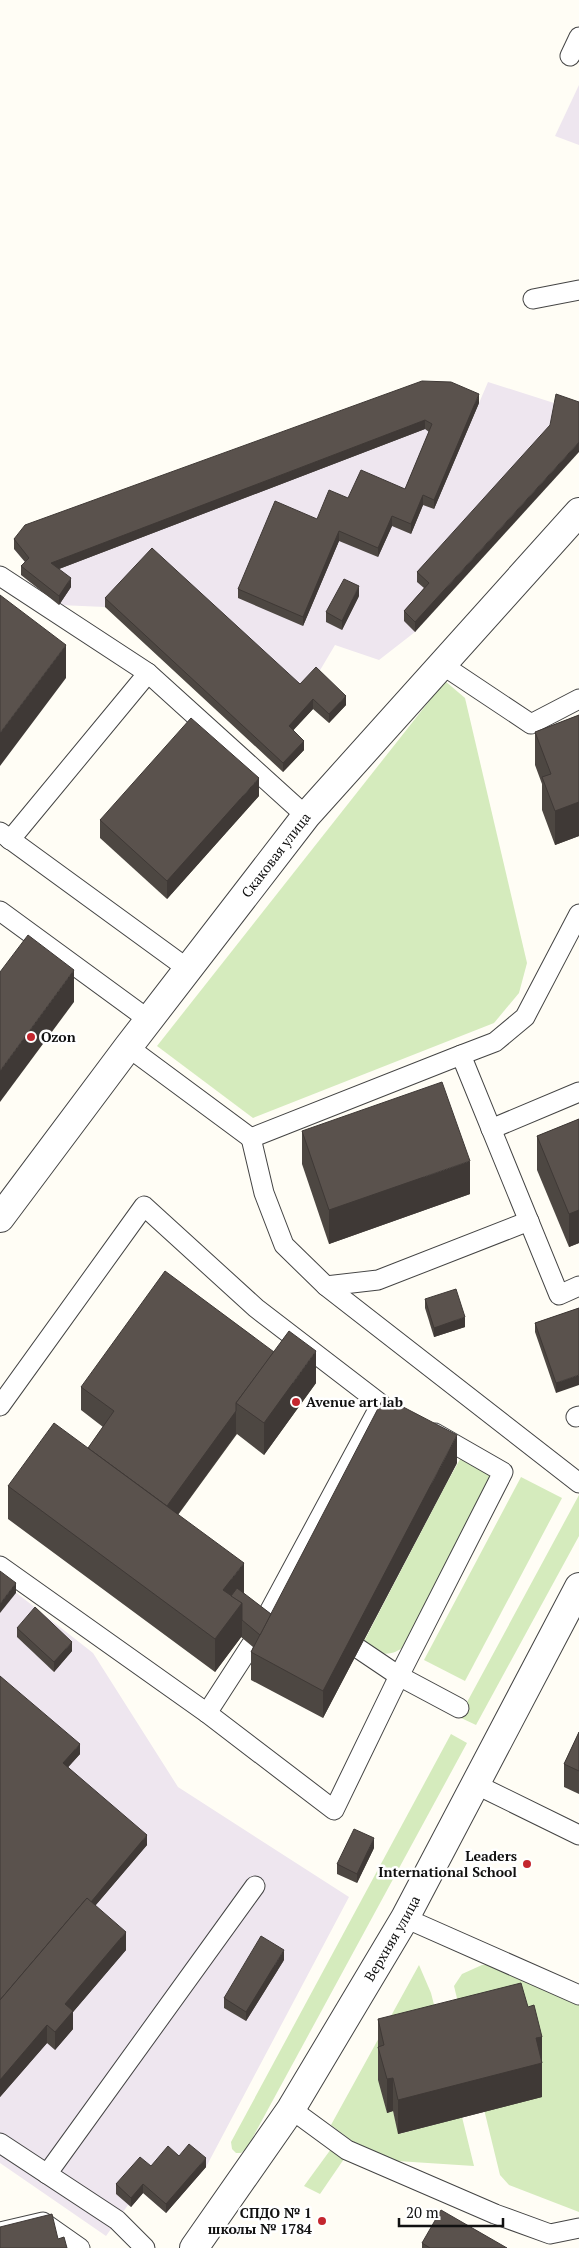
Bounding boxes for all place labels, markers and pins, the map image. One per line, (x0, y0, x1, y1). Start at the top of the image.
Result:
place label: Ozon (41, 1027, 76, 1046)
marker: Ozon (25, 1031, 37, 1043)
place label: Avenue art lab (306, 1392, 403, 1411)
marker: Avenue art lab (290, 1396, 302, 1408)
place label: Leaders International School (378, 1846, 517, 1881)
marker: Leaders International School (521, 1858, 533, 1870)
place label: СПДО № 1 школы № 1784 (208, 2203, 312, 2238)
marker: СПДО № 1 школы № 1784 (316, 2215, 328, 2227)

